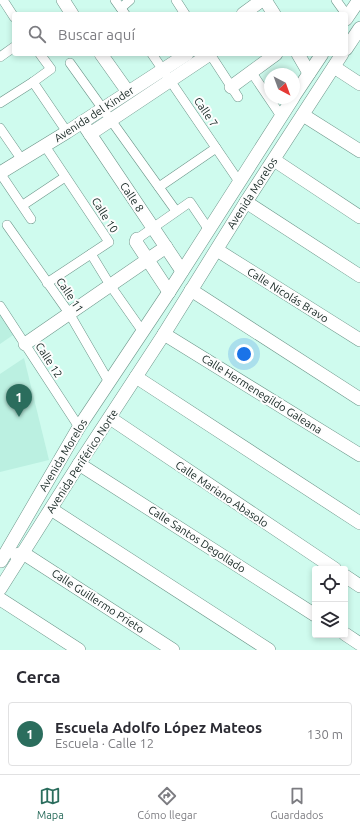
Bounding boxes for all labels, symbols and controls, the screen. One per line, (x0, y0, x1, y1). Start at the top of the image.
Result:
search box (12, 12, 348, 56)
icon: search (26, 23, 48, 45)
text: Buscar aquí (58, 26, 135, 43)
north arrow (264, 68, 300, 104)
street label: Avenida del Kinder (52, 83, 137, 144)
street label: Calle 7 (192, 95, 220, 129)
street label: Avenida Morelos (225, 155, 280, 231)
street label: Calle 8 (118, 180, 146, 214)
street label: Calle 10 (90, 195, 120, 235)
street label: Calle Nicolás Bravo (245, 265, 331, 325)
street label: Calle 11 (54, 275, 86, 315)
street label: Calle 12 (33, 340, 65, 380)
your location (234, 344, 254, 364)
street label: Calle Hermenegildo Galeana (200, 352, 324, 436)
pin: 1 (6, 384, 32, 417)
street label: Avenida Periférico Norte (44, 407, 120, 515)
street label: Avenida Morelos (37, 416, 89, 493)
street label: Calle Mariano Abasolo (173, 458, 271, 530)
street label: Calle Santos Degollado (146, 503, 248, 575)
map controls (312, 566, 348, 638)
button: locate (312, 566, 348, 602)
street label: Calle Guillermo Prieto (50, 567, 146, 635)
button: layers (312, 602, 348, 638)
text: Cerca (16, 667, 61, 686)
text: Escuela Adolfo López Mateos (55, 719, 262, 736)
text: 1 (26, 727, 34, 741)
text: 130 m (307, 727, 343, 741)
text: Escuela · Calle 12 (55, 736, 154, 750)
tab: Mapa (37, 785, 64, 821)
tab: Cómo llegar (137, 785, 197, 821)
tab: Guardados (270, 785, 323, 821)

